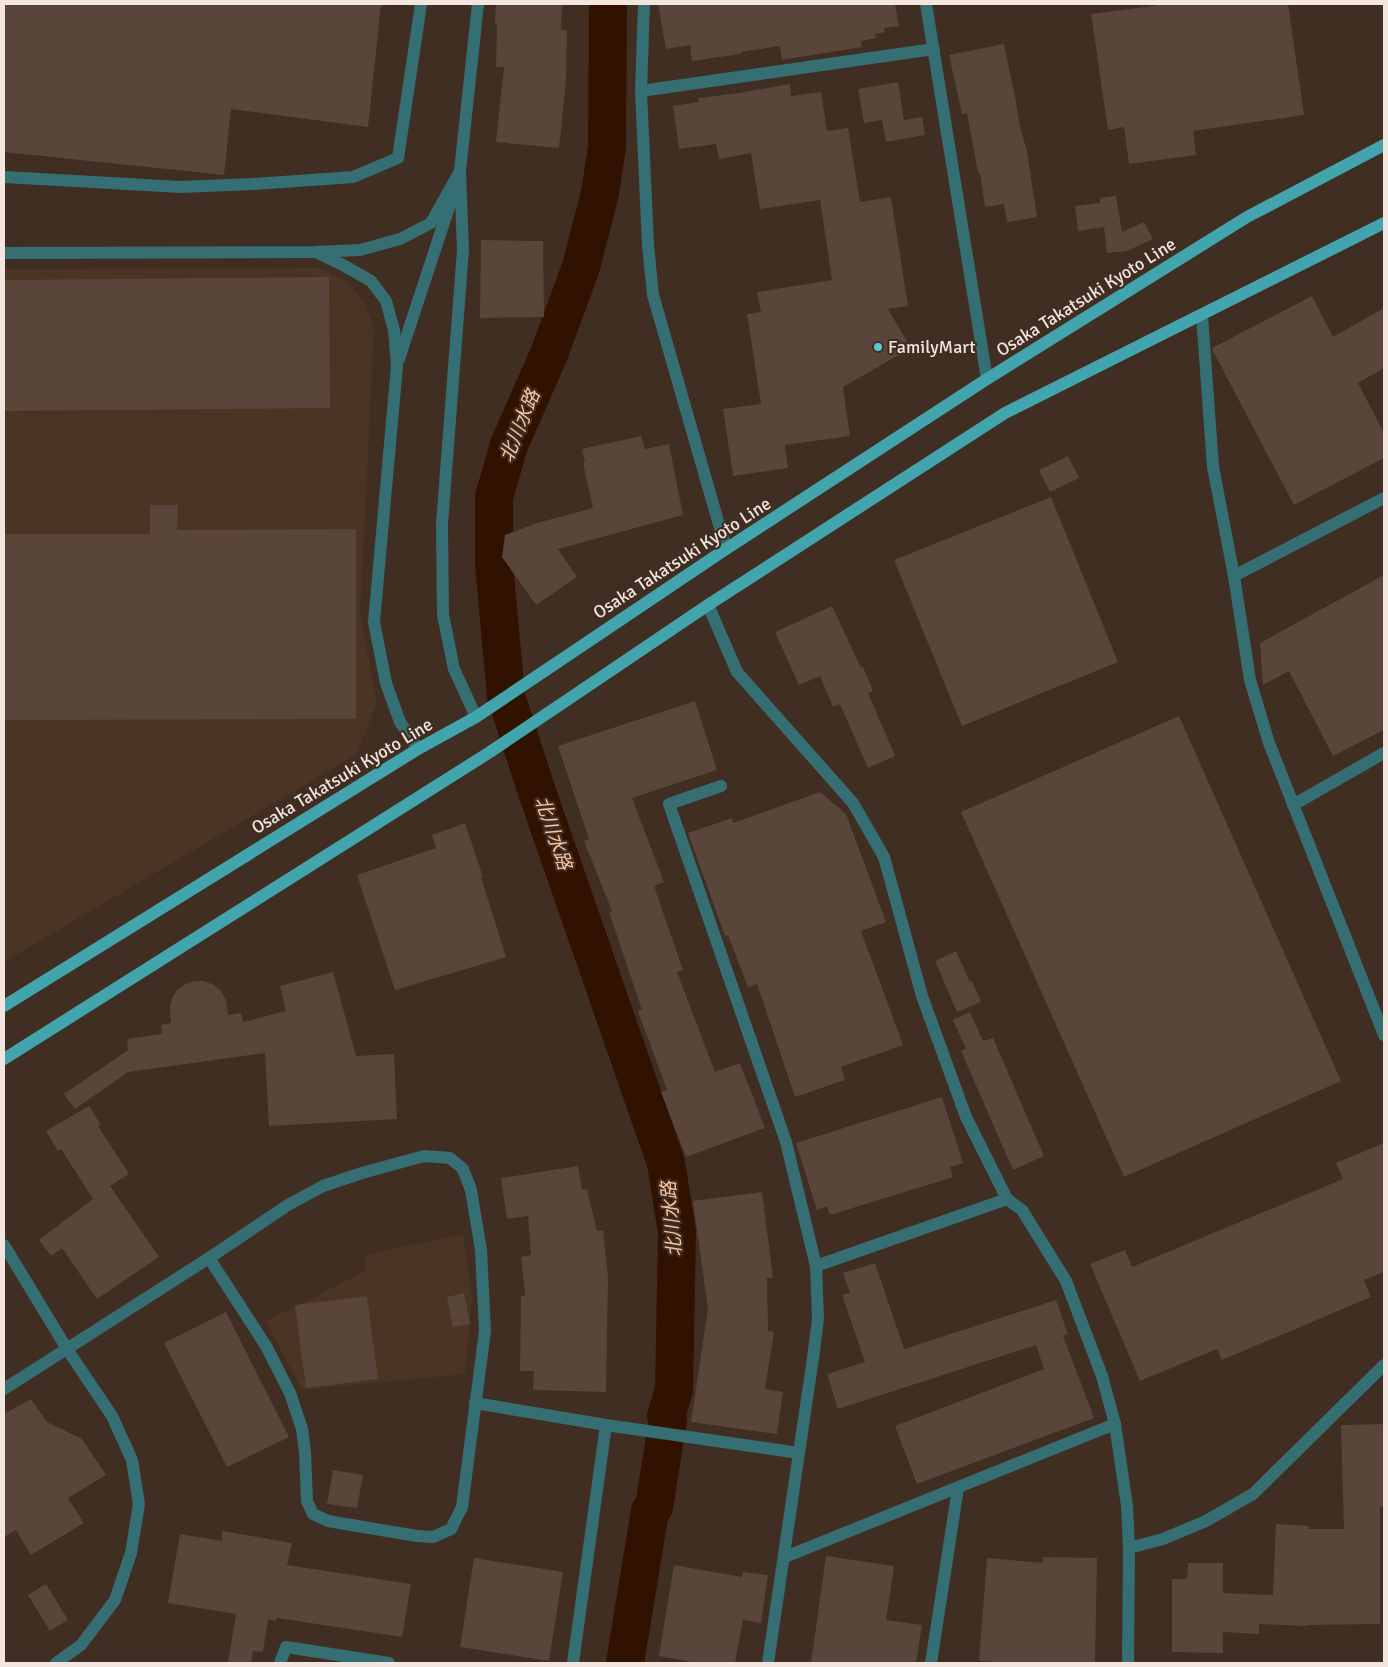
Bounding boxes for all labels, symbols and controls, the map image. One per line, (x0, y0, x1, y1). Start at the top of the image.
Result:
street label: Osaka Takatsuki Kyoto Line (992, 233, 1180, 361)
place label: FamilyMart (888, 336, 976, 358)
marker: FamilyMart (872, 341, 884, 353)
water label: 北川水路 (495, 384, 546, 466)
street label: Osaka Takatsuki Kyoto Line (589, 492, 775, 624)
street label: Osaka Takatsuki Kyoto Line (247, 713, 437, 839)
water label: 北川水路 (529, 793, 577, 875)
water label: 北川水路 (657, 1178, 687, 1258)

